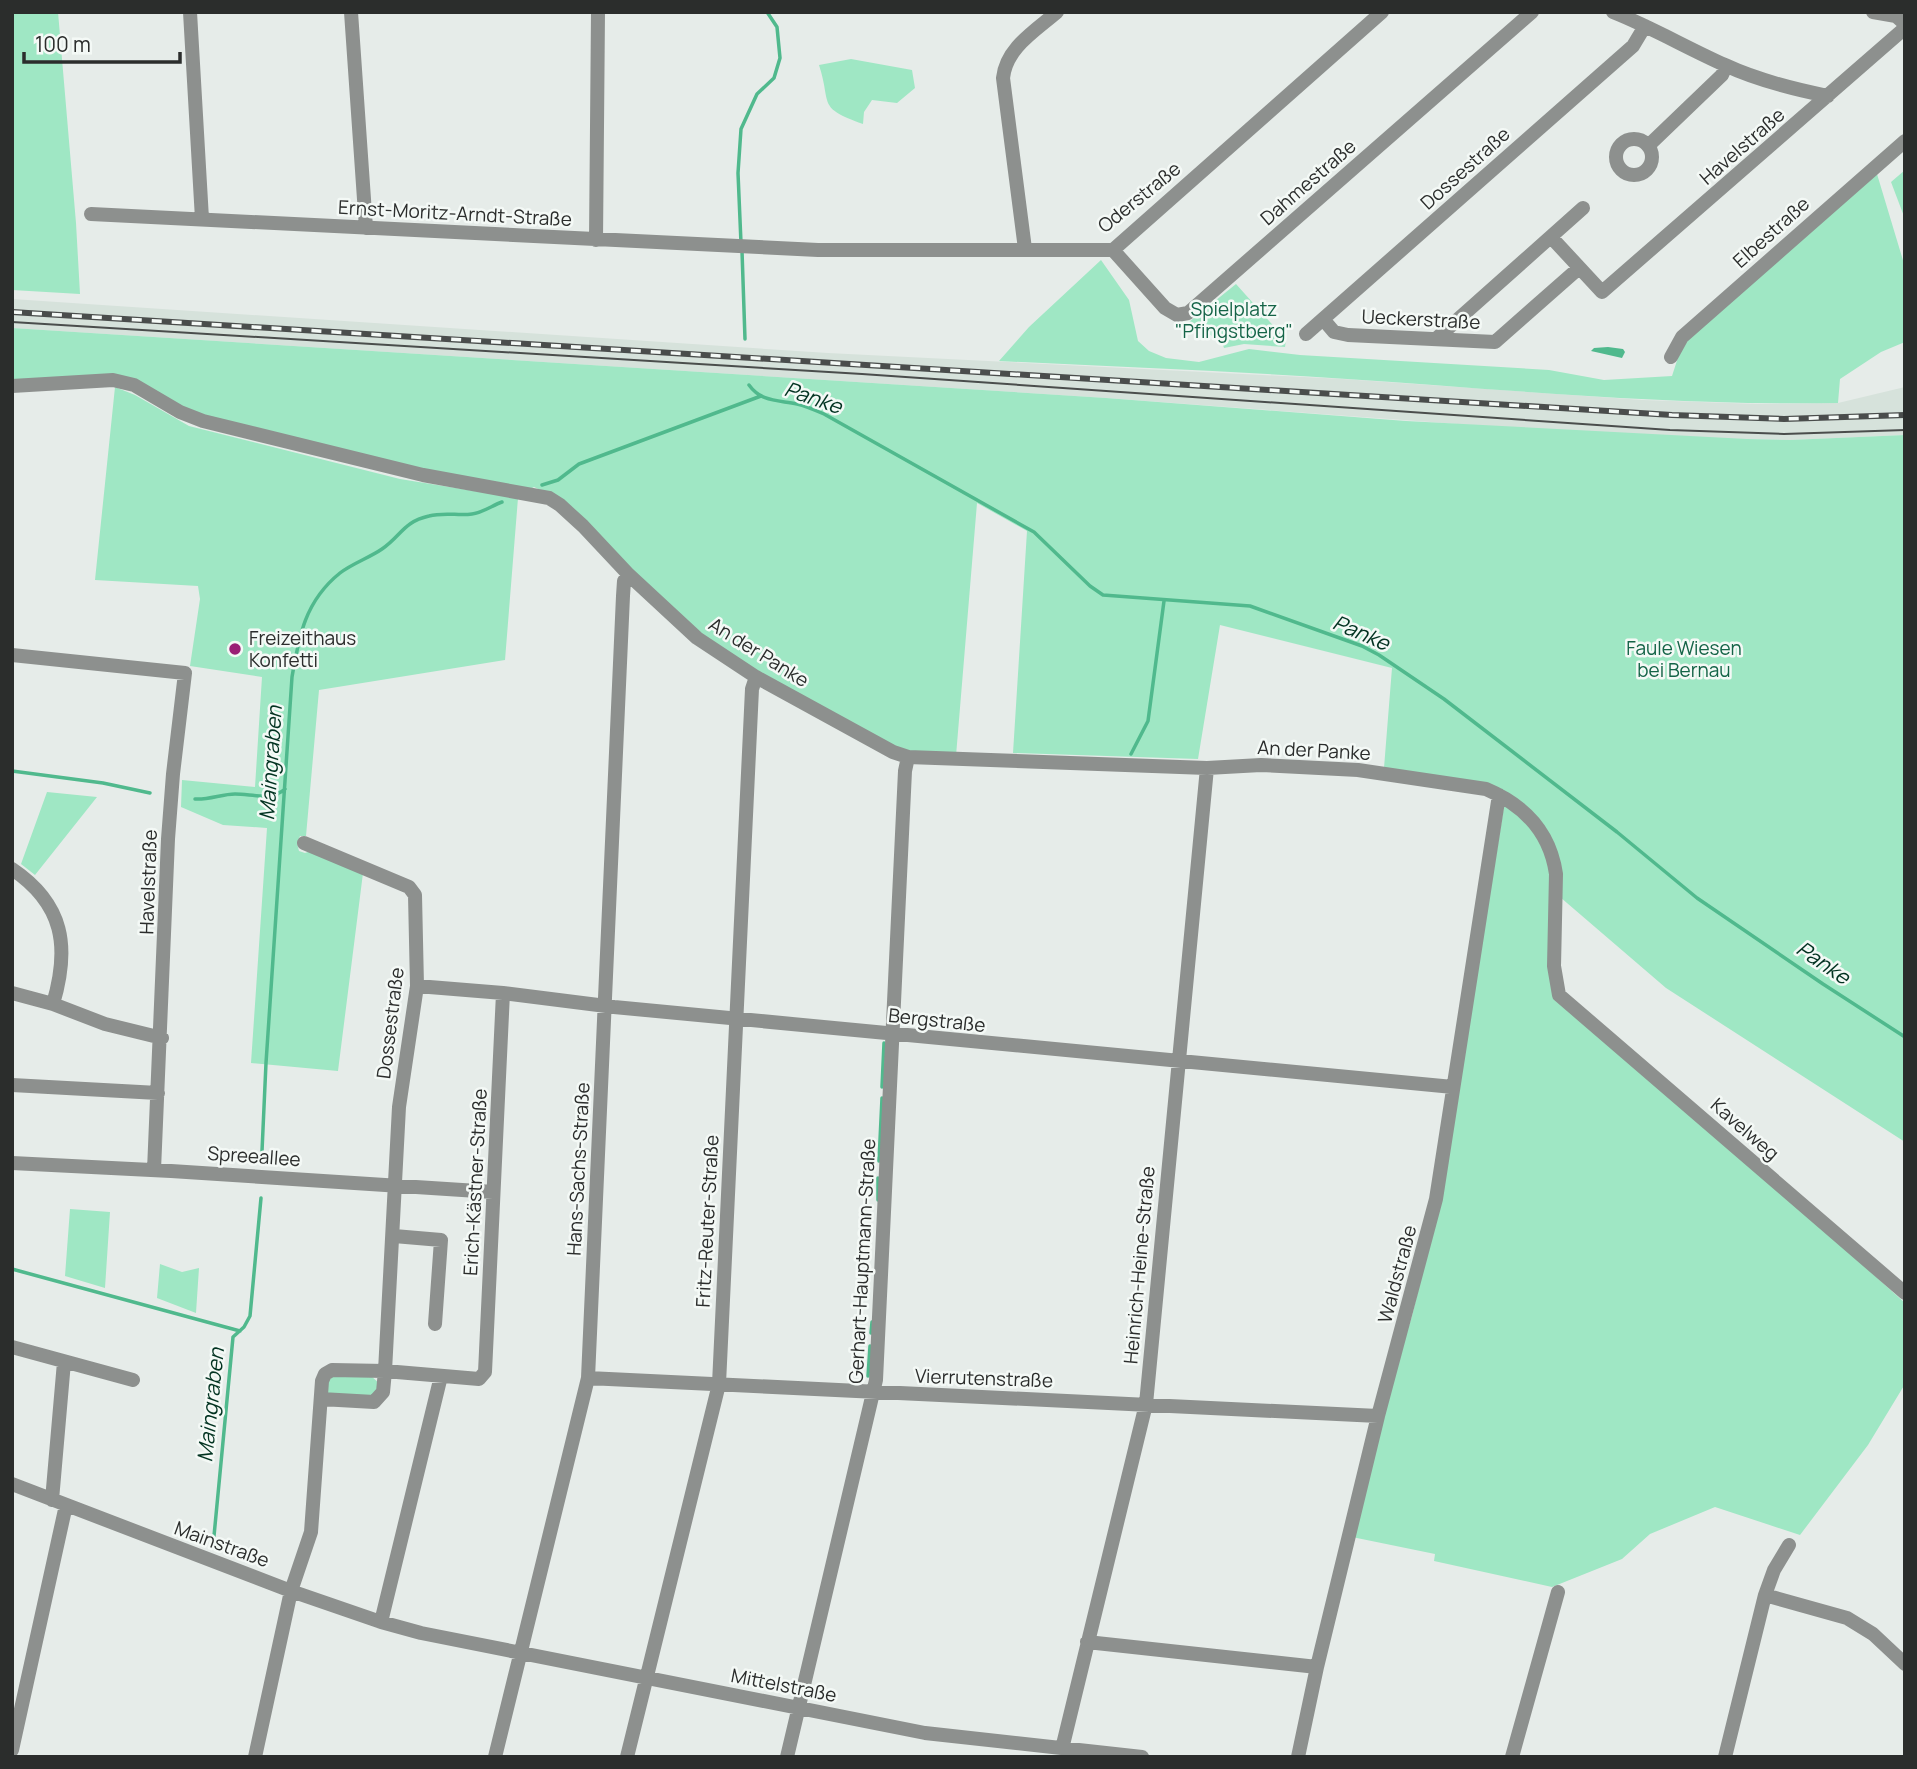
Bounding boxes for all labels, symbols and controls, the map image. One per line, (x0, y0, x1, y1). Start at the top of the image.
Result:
scale bar (24, 21, 180, 65)
text: 100 m (35, 30, 91, 58)
street label: Havelstraße (1694, 102, 1790, 190)
street label: Dossestraße (1415, 121, 1515, 215)
street label: Dahmestraße (1255, 133, 1361, 231)
street label: Oderstraße (1092, 156, 1186, 238)
street label: Elbestraße (1727, 191, 1815, 273)
street label: Ernst-Moritz-Arndt-Straße (337, 194, 573, 232)
park label: Spielplatz "Pfingstberg" (1175, 296, 1293, 344)
street label: Ueckerstraße (1361, 303, 1481, 335)
water label: Panke (781, 374, 847, 420)
water label: Panke (1329, 608, 1396, 657)
street label: An der Panke (704, 611, 814, 693)
place label: Freizeithaus Konfetti (249, 625, 356, 673)
park label: Faule Wiesen bei Bernau (1626, 635, 1742, 683)
marker: Freizeithaus Konfetti (227, 641, 243, 657)
water label: Maingraben (252, 703, 288, 821)
street label: An der Panke (1257, 734, 1371, 766)
street label: Havelstraße (133, 829, 163, 935)
water label: Panke (1791, 934, 1857, 991)
street label: Dossestraße (370, 966, 410, 1080)
street label: Bergstraße (887, 1002, 987, 1038)
street label: Hans-Sachs-Straße (560, 1082, 596, 1256)
street label: Erich-Kästner-Straße (457, 1088, 493, 1276)
street label: Kavelweg (1705, 1092, 1785, 1166)
street label: Fritz-Reuter-Straße (689, 1134, 725, 1308)
street label: Gerhart-Hauptmann-Straße (843, 1138, 881, 1384)
street label: Spreeallee (207, 1140, 301, 1172)
street label: Heinrich-Heine-Straße (1117, 1165, 1161, 1365)
street label: Waldstraße (1371, 1222, 1423, 1326)
water label: Maingraben (190, 1345, 230, 1463)
street label: Vierrutenstraße (915, 1363, 1053, 1393)
street label: Mainstraße (171, 1515, 273, 1573)
street label: Mittelstraße (729, 1662, 839, 1708)

